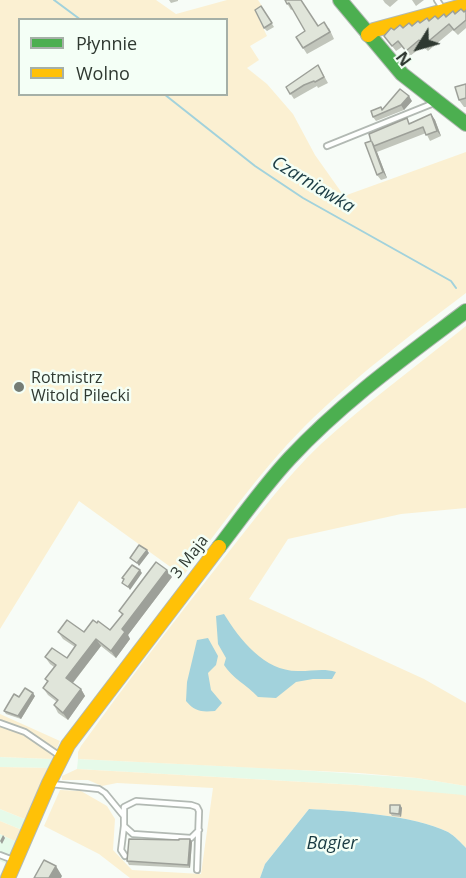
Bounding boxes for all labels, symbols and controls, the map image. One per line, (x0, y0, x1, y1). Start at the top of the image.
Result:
legend (18, 18, 228, 96)
north arrow (388, 18, 448, 78)
text: Płynnie (76, 31, 137, 55)
text: N (391, 47, 416, 71)
text: Wolno (76, 61, 130, 85)
water label: Czarniawka (268, 152, 358, 218)
place label: Rotmistrz Witold Pilecki (31, 368, 130, 406)
marker: Rotmistrz Witold Pilecki (12, 380, 26, 394)
street label: 3 Maja (167, 532, 213, 582)
water label: Bagier (307, 833, 357, 855)

